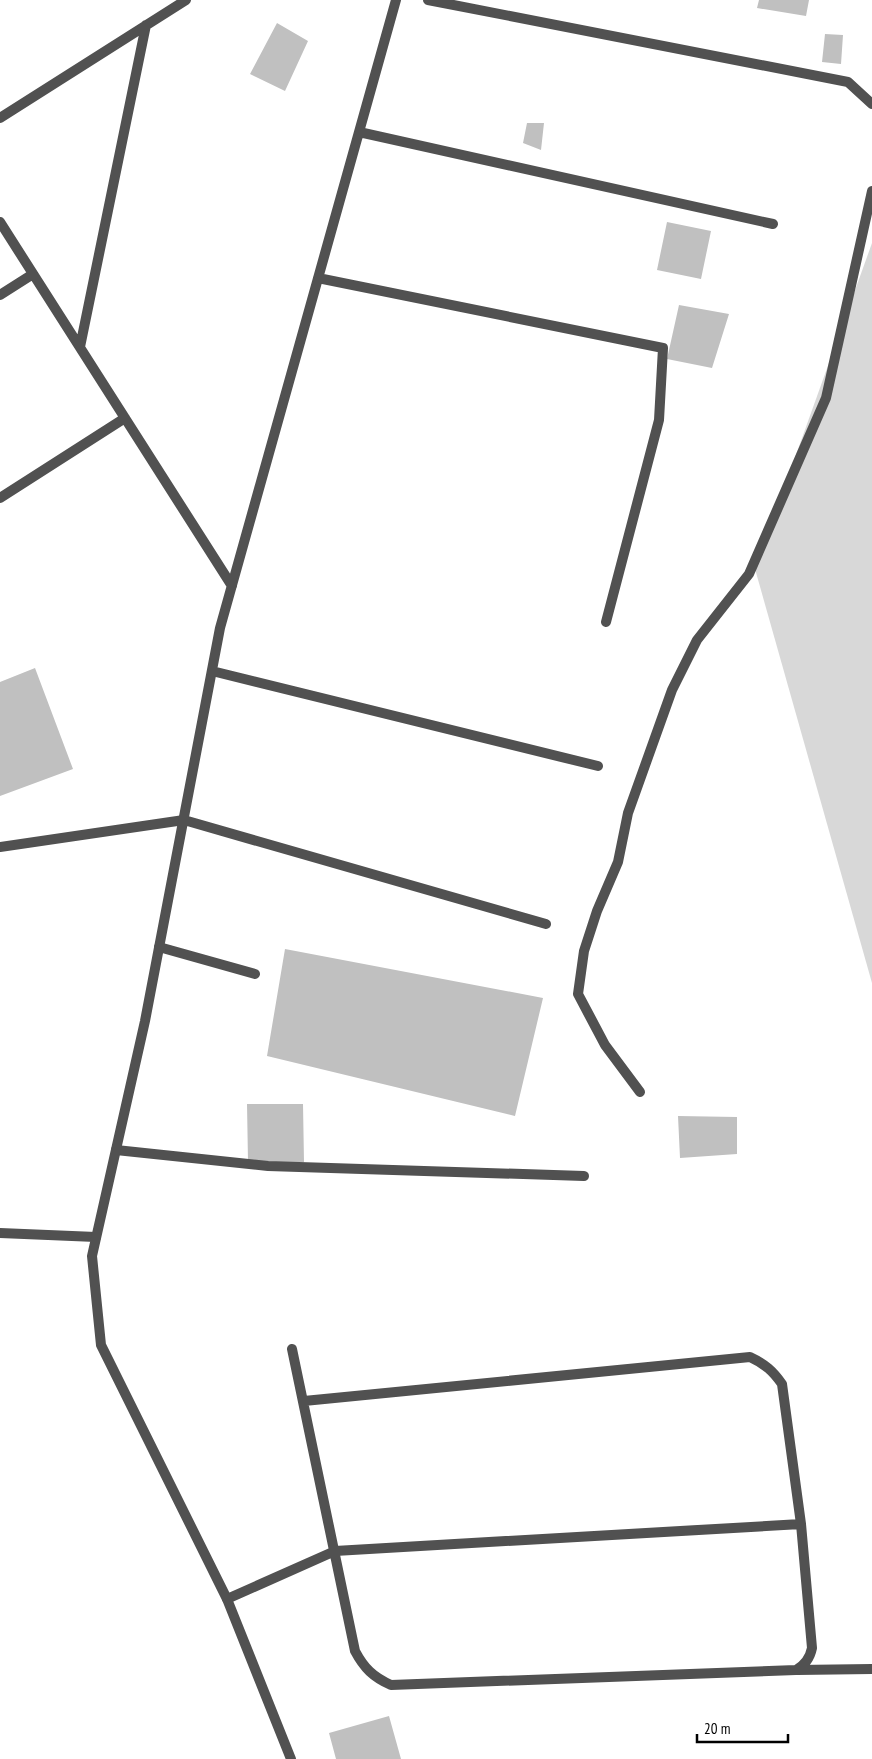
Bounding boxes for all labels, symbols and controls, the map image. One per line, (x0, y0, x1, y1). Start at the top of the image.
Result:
scale bar (697, 1712, 788, 1744)
text: 20 m (704, 1719, 730, 1738)

